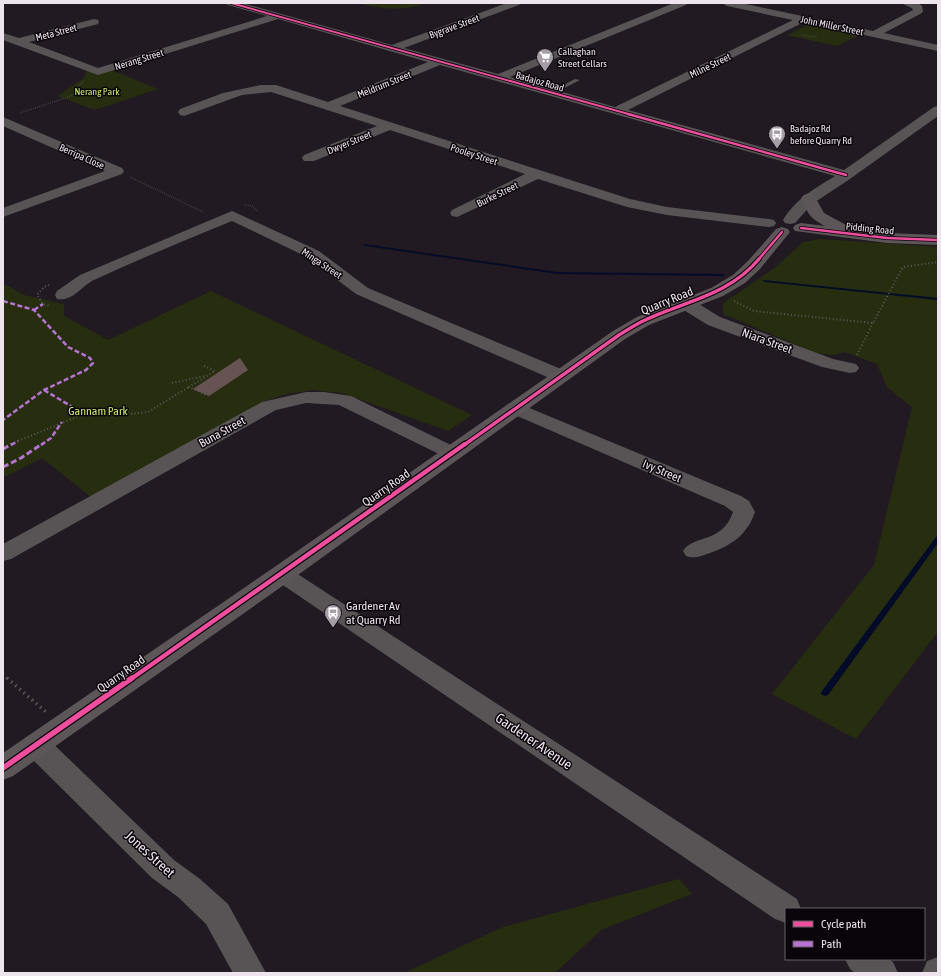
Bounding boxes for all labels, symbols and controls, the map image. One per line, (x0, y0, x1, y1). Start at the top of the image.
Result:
street label: Bygrave Street (428, 12, 481, 41)
street label: John Miller Street (799, 13, 864, 38)
street label: Meta Street (34, 22, 78, 43)
place label: Callaghan Street Cellars (558, 46, 607, 69)
street label: Nerang Street (113, 47, 165, 72)
supermarket icon: Callaghan Street Cellars (535, 47, 555, 72)
street label: Milne Street (688, 51, 733, 80)
street label: Meldrum Street (356, 69, 413, 100)
street label: Badajoz Road (514, 69, 566, 94)
park label: Nerang Park (74, 86, 120, 97)
place label: Badajoz Rd before Quarry Rd (790, 123, 852, 146)
bus stop icon: Badajoz Rd before Quarry Rd (767, 124, 787, 149)
street label: Dwyer Street (326, 129, 373, 156)
street label: Berripa Close (58, 142, 106, 171)
street label: Pooley Street (449, 142, 499, 167)
street label: Burke Street (475, 180, 520, 209)
street label: Pidding Road (845, 220, 895, 237)
street label: Minga Street (300, 246, 344, 281)
street label: Quarry Road (639, 284, 695, 318)
street label: Niara Street (740, 325, 794, 357)
park label: Gannam Park (68, 404, 128, 418)
street label: Buna Street (196, 413, 248, 450)
street label: Ivy Street (640, 457, 684, 486)
street label: Quarry Road (359, 467, 413, 509)
place label: Gardener Av at Quarry Rd (346, 599, 400, 627)
bus stop icon: Gardener Av at Quarry Rd (323, 603, 343, 628)
street label: Quarry Road (94, 653, 148, 695)
street label: Gardener Avenue (493, 709, 575, 773)
street label: Jones Street (122, 827, 178, 881)
legend (785, 908, 925, 960)
text: Cycle path (821, 917, 866, 931)
text: Path (821, 937, 842, 951)

